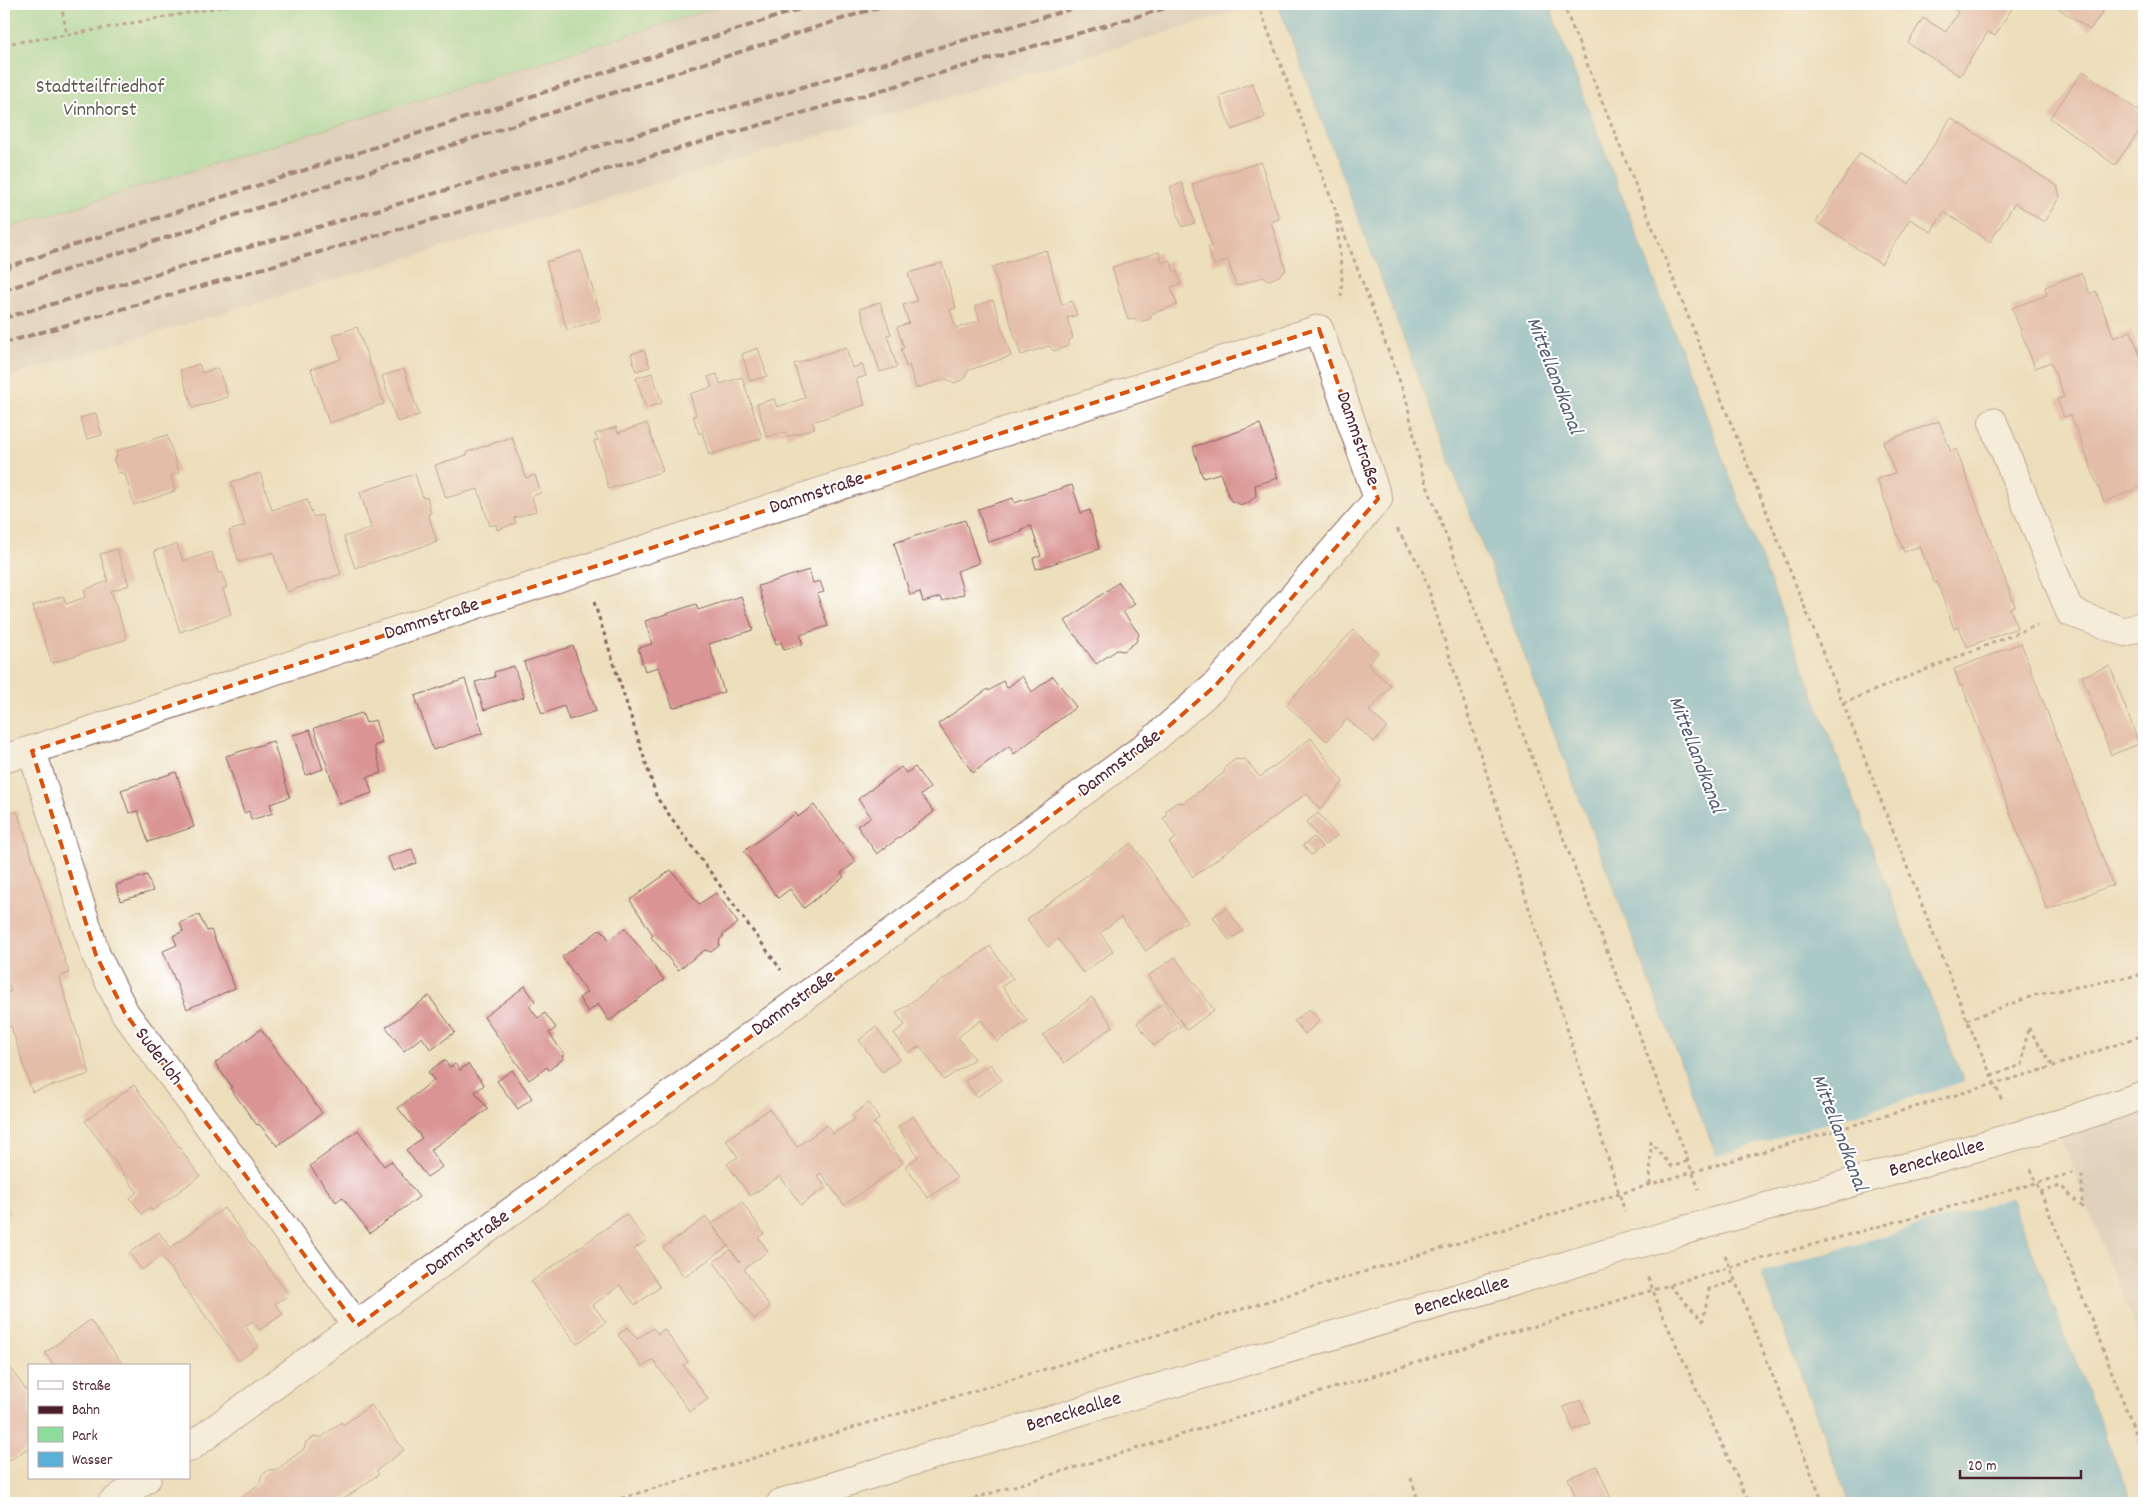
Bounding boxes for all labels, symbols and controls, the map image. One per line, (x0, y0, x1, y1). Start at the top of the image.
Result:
park label: Stadtteilfriedhof Vinnhorst (36, 74, 165, 125)
water label: Mittellandkanal (1517, 313, 1590, 441)
street label: Dammstraße (1328, 388, 1386, 490)
street label: Dammstraße (766, 465, 868, 522)
street label: Dammstraße (381, 591, 483, 648)
water label: Mittellandkanal (1659, 692, 1732, 820)
street label: Dammstraße (1072, 723, 1168, 805)
street label: Dammstraße (746, 964, 842, 1044)
street label: Suderloh (127, 1022, 189, 1092)
water label: Mittellandkanal (1802, 1070, 1875, 1198)
street label: Beneckeallee (1886, 1132, 1988, 1186)
street label: Dammstraße (420, 1204, 516, 1284)
street label: Beneckeallee (1411, 1269, 1513, 1325)
legend (28, 1364, 190, 1480)
text: Straße (72, 1376, 111, 1398)
street label: Beneckeallee (1023, 1385, 1125, 1441)
text: Bahn (72, 1400, 100, 1422)
text: Park (72, 1426, 98, 1448)
scale bar (1960, 1447, 2082, 1479)
text: Wasser (72, 1450, 113, 1472)
text: 20 m (1968, 1456, 1996, 1478)

